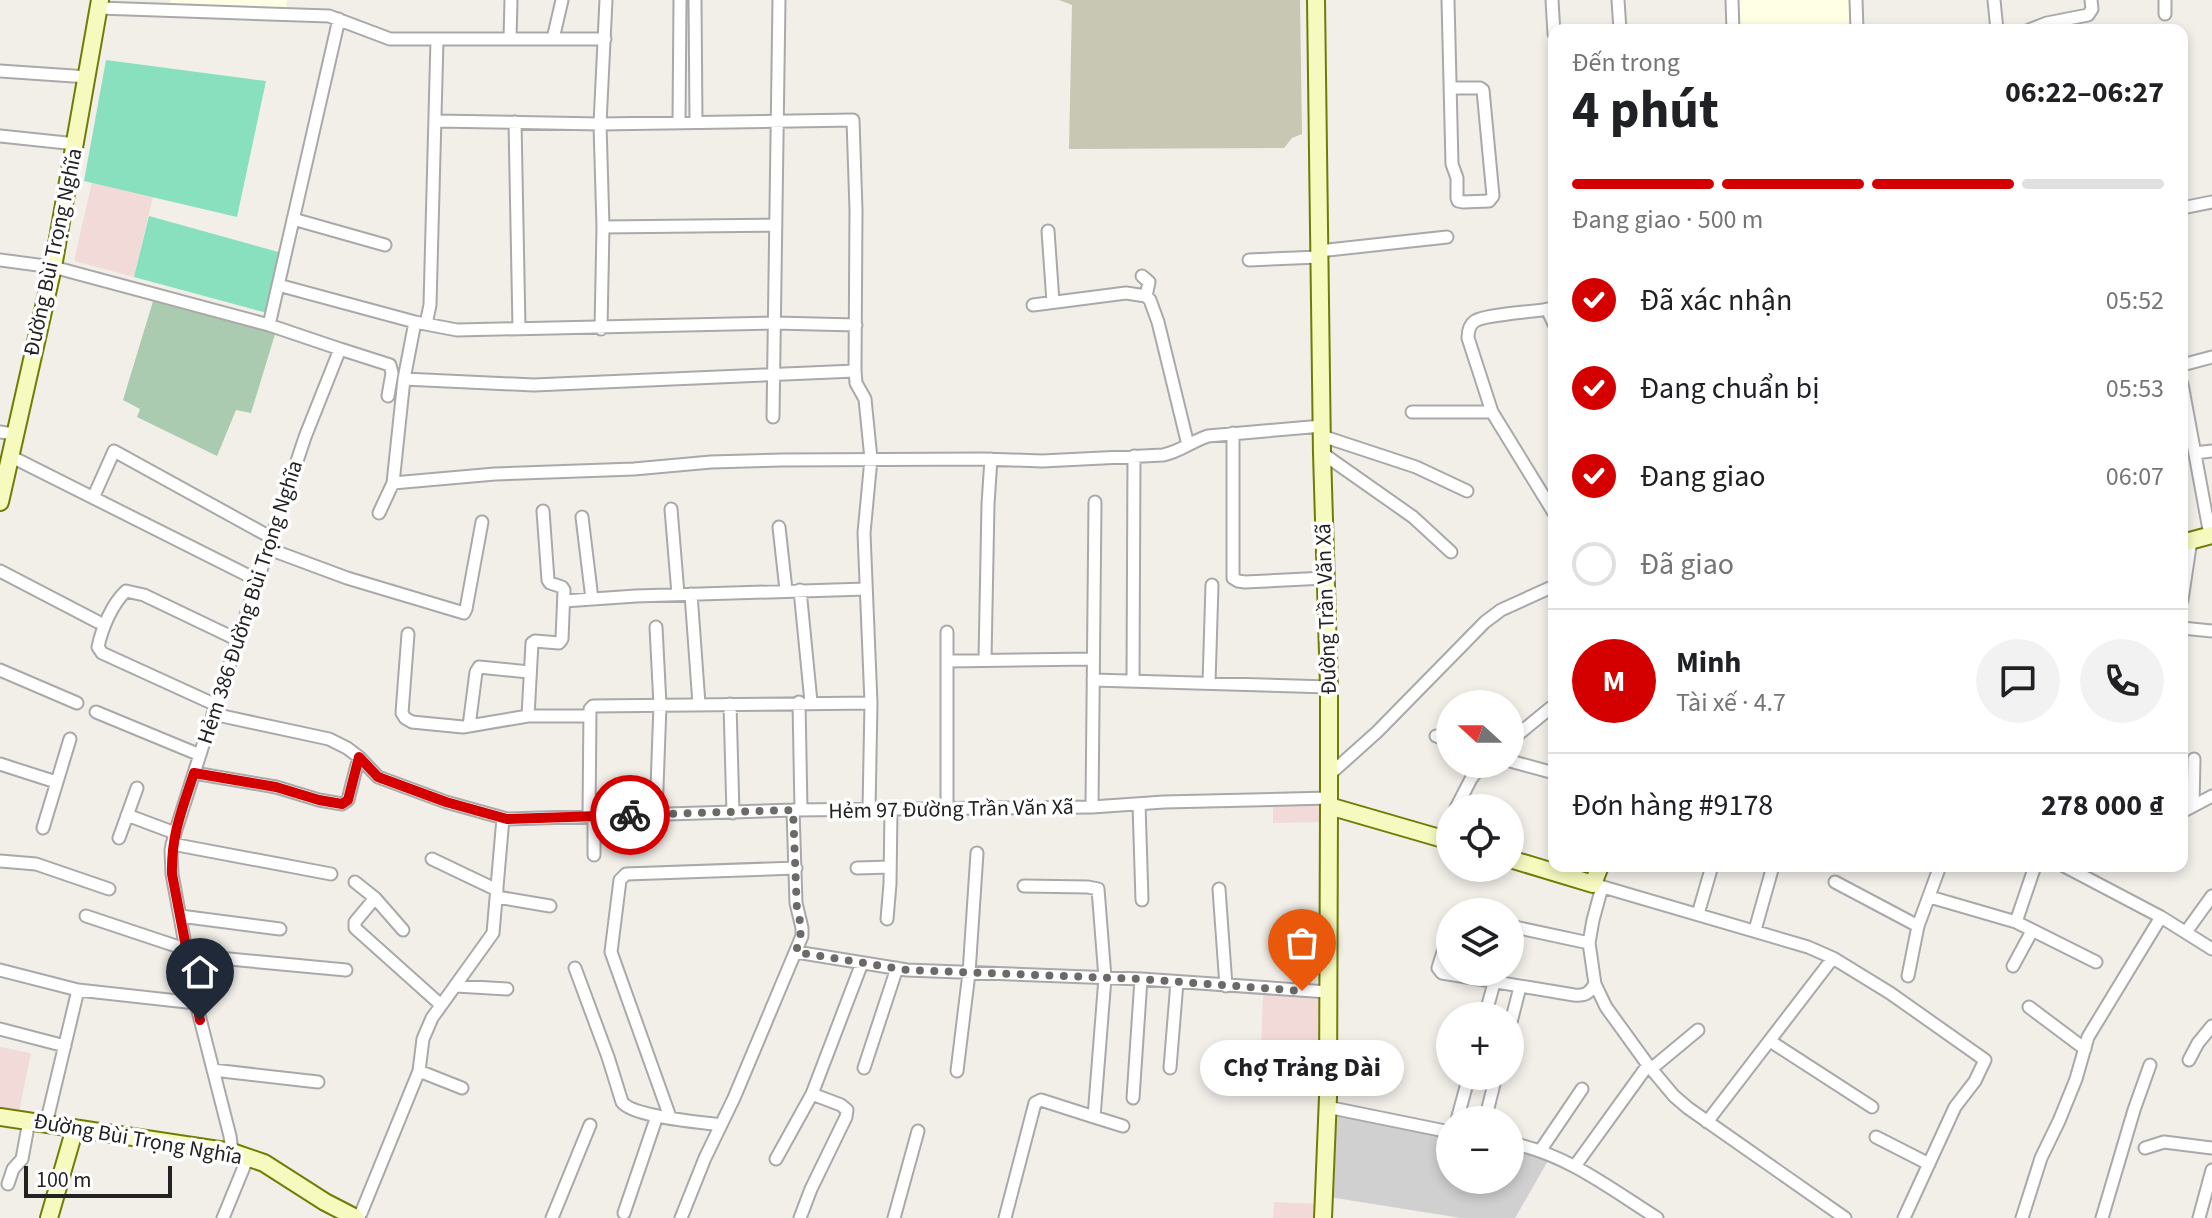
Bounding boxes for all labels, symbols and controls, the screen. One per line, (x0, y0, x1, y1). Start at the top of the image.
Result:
text: Đến trong (1572, 44, 1680, 81)
text: 06:22–06:27 (2005, 71, 2164, 114)
text: 4 phút (1572, 74, 1719, 148)
street label: Đường Bùi Trọng Nghĩa (15, 145, 91, 359)
text: Đang giao · 500 m (1572, 201, 1763, 238)
icon: check (1572, 278, 1616, 322)
text: Đã xác nhận (1640, 279, 1792, 322)
text: 05:52 (2106, 282, 2164, 319)
icon: check (1572, 366, 1616, 410)
text: Đang chuẩn bị (1640, 367, 1820, 410)
text: 05:53 (2106, 370, 2164, 407)
icon: check (1572, 454, 1616, 498)
text: Đang giao (1640, 455, 1766, 498)
street label: Hẻm 386 Đường Bùi Trọng Nghĩa (189, 456, 311, 748)
text: 06:07 (2106, 458, 2164, 495)
street label: Đường Trần Văn Xã (1307, 523, 1345, 695)
text: Đã giao (1640, 543, 1734, 586)
button: chat (1976, 639, 2060, 723)
button: phone (2080, 639, 2164, 723)
text: Minh (1676, 641, 1741, 684)
text: M (1603, 660, 1625, 703)
text: Tài xế · 4.7 (1676, 684, 1786, 721)
north arrow (1436, 690, 1524, 778)
map controls (1436, 690, 1524, 1194)
courier (590, 775, 670, 855)
text: Đơn hàng #9178 (1572, 784, 1773, 827)
text: 278 000 ₫ (2041, 784, 2164, 827)
street label: Hẻm 97 Đường Trần Văn Xã (828, 791, 1074, 827)
icon: bike (608, 793, 652, 837)
button: locate (1436, 794, 1524, 882)
button: layers (1436, 898, 1524, 986)
pin (1268, 909, 1336, 991)
icon: bag (1280, 921, 1324, 965)
pin (166, 938, 234, 1020)
icon: home (178, 950, 222, 994)
button: + (1436, 1002, 1524, 1090)
callout: Chợ Trảng Dài (1200, 1039, 1404, 1095)
text: Chợ Trảng Dài (1223, 1049, 1381, 1086)
street label: Đường Bùi Trọng Nghĩa (31, 1105, 245, 1173)
button: − (1436, 1106, 1524, 1194)
scale bar (24, 1162, 172, 1198)
text: 100 m (36, 1164, 91, 1196)

